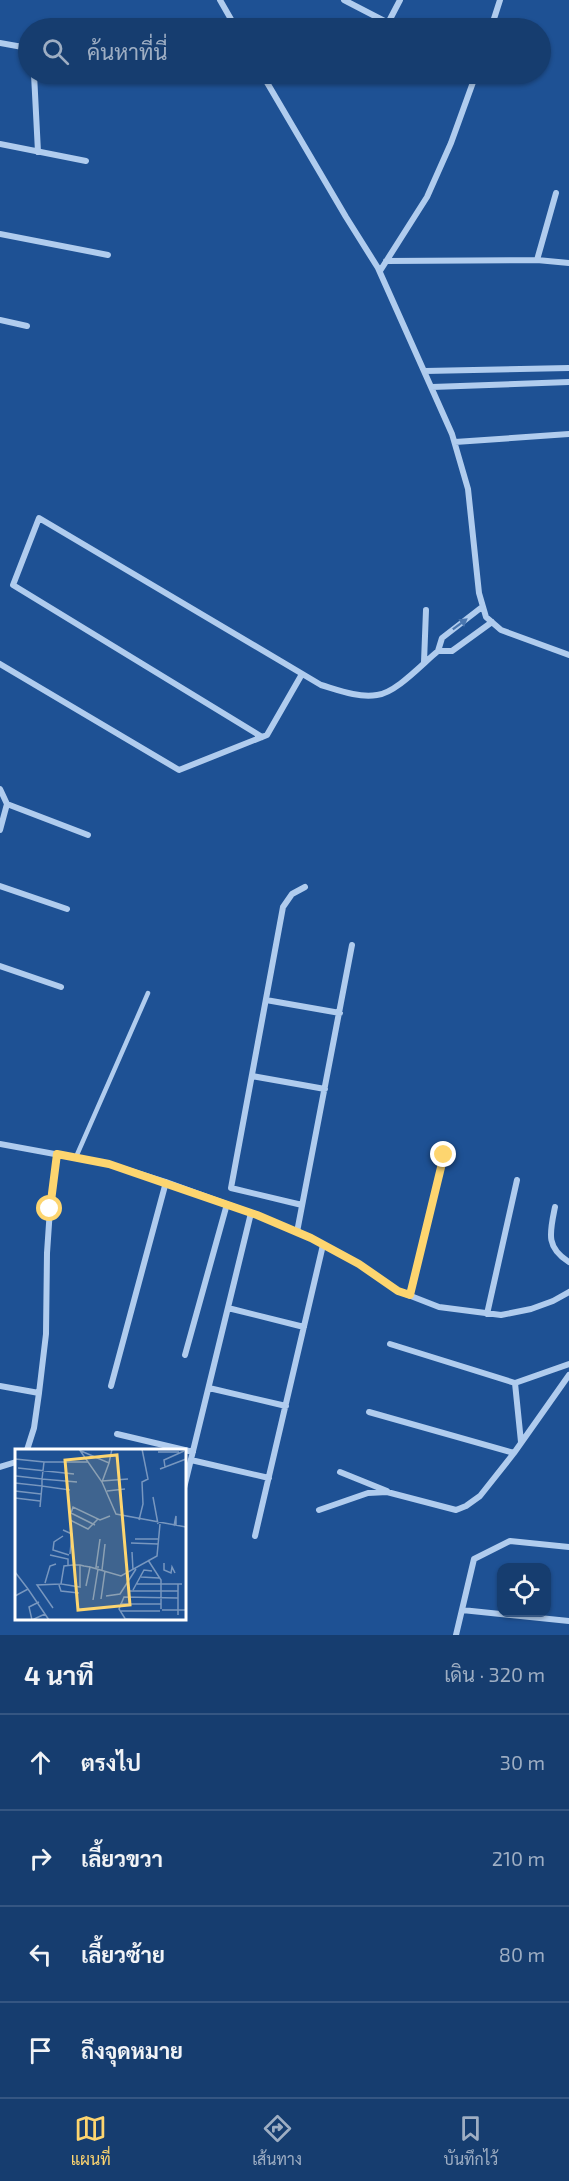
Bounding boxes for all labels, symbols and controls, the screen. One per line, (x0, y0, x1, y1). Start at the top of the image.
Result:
search box (18, 18, 551, 84)
icon: search (39, 35, 72, 68)
text: ค้นหาที่นี่ (87, 38, 167, 64)
one-way arrow (452, 617, 468, 630)
route end (430, 1141, 456, 1167)
route start (36, 1195, 62, 1221)
inset map (15, 1449, 186, 1620)
map controls (497, 1563, 551, 1617)
button: locate (497, 1563, 551, 1617)
text: 4 นาที (24, 1659, 94, 1690)
text: เดิน · 320 m (444, 1662, 545, 1686)
icon: ahead (24, 1746, 57, 1779)
text: ตรงไป (81, 1749, 141, 1775)
text: 30 m (500, 1750, 545, 1774)
icon: right (24, 1842, 57, 1875)
text: เลี้ยวขวา (81, 1845, 163, 1871)
text: 210 m (492, 1846, 545, 1870)
icon: left (24, 1938, 57, 1971)
text: เลี้ยวซ้าย (81, 1941, 165, 1967)
text: 80 m (499, 1942, 545, 1966)
icon: arrive (24, 2034, 57, 2067)
text: ถึงจุดหมาย (81, 2037, 183, 2063)
tab: แผนที่ (71, 2112, 111, 2169)
tab: เส้นทาง (252, 2112, 302, 2169)
tab: บันทึกไว้ (444, 2112, 498, 2169)

